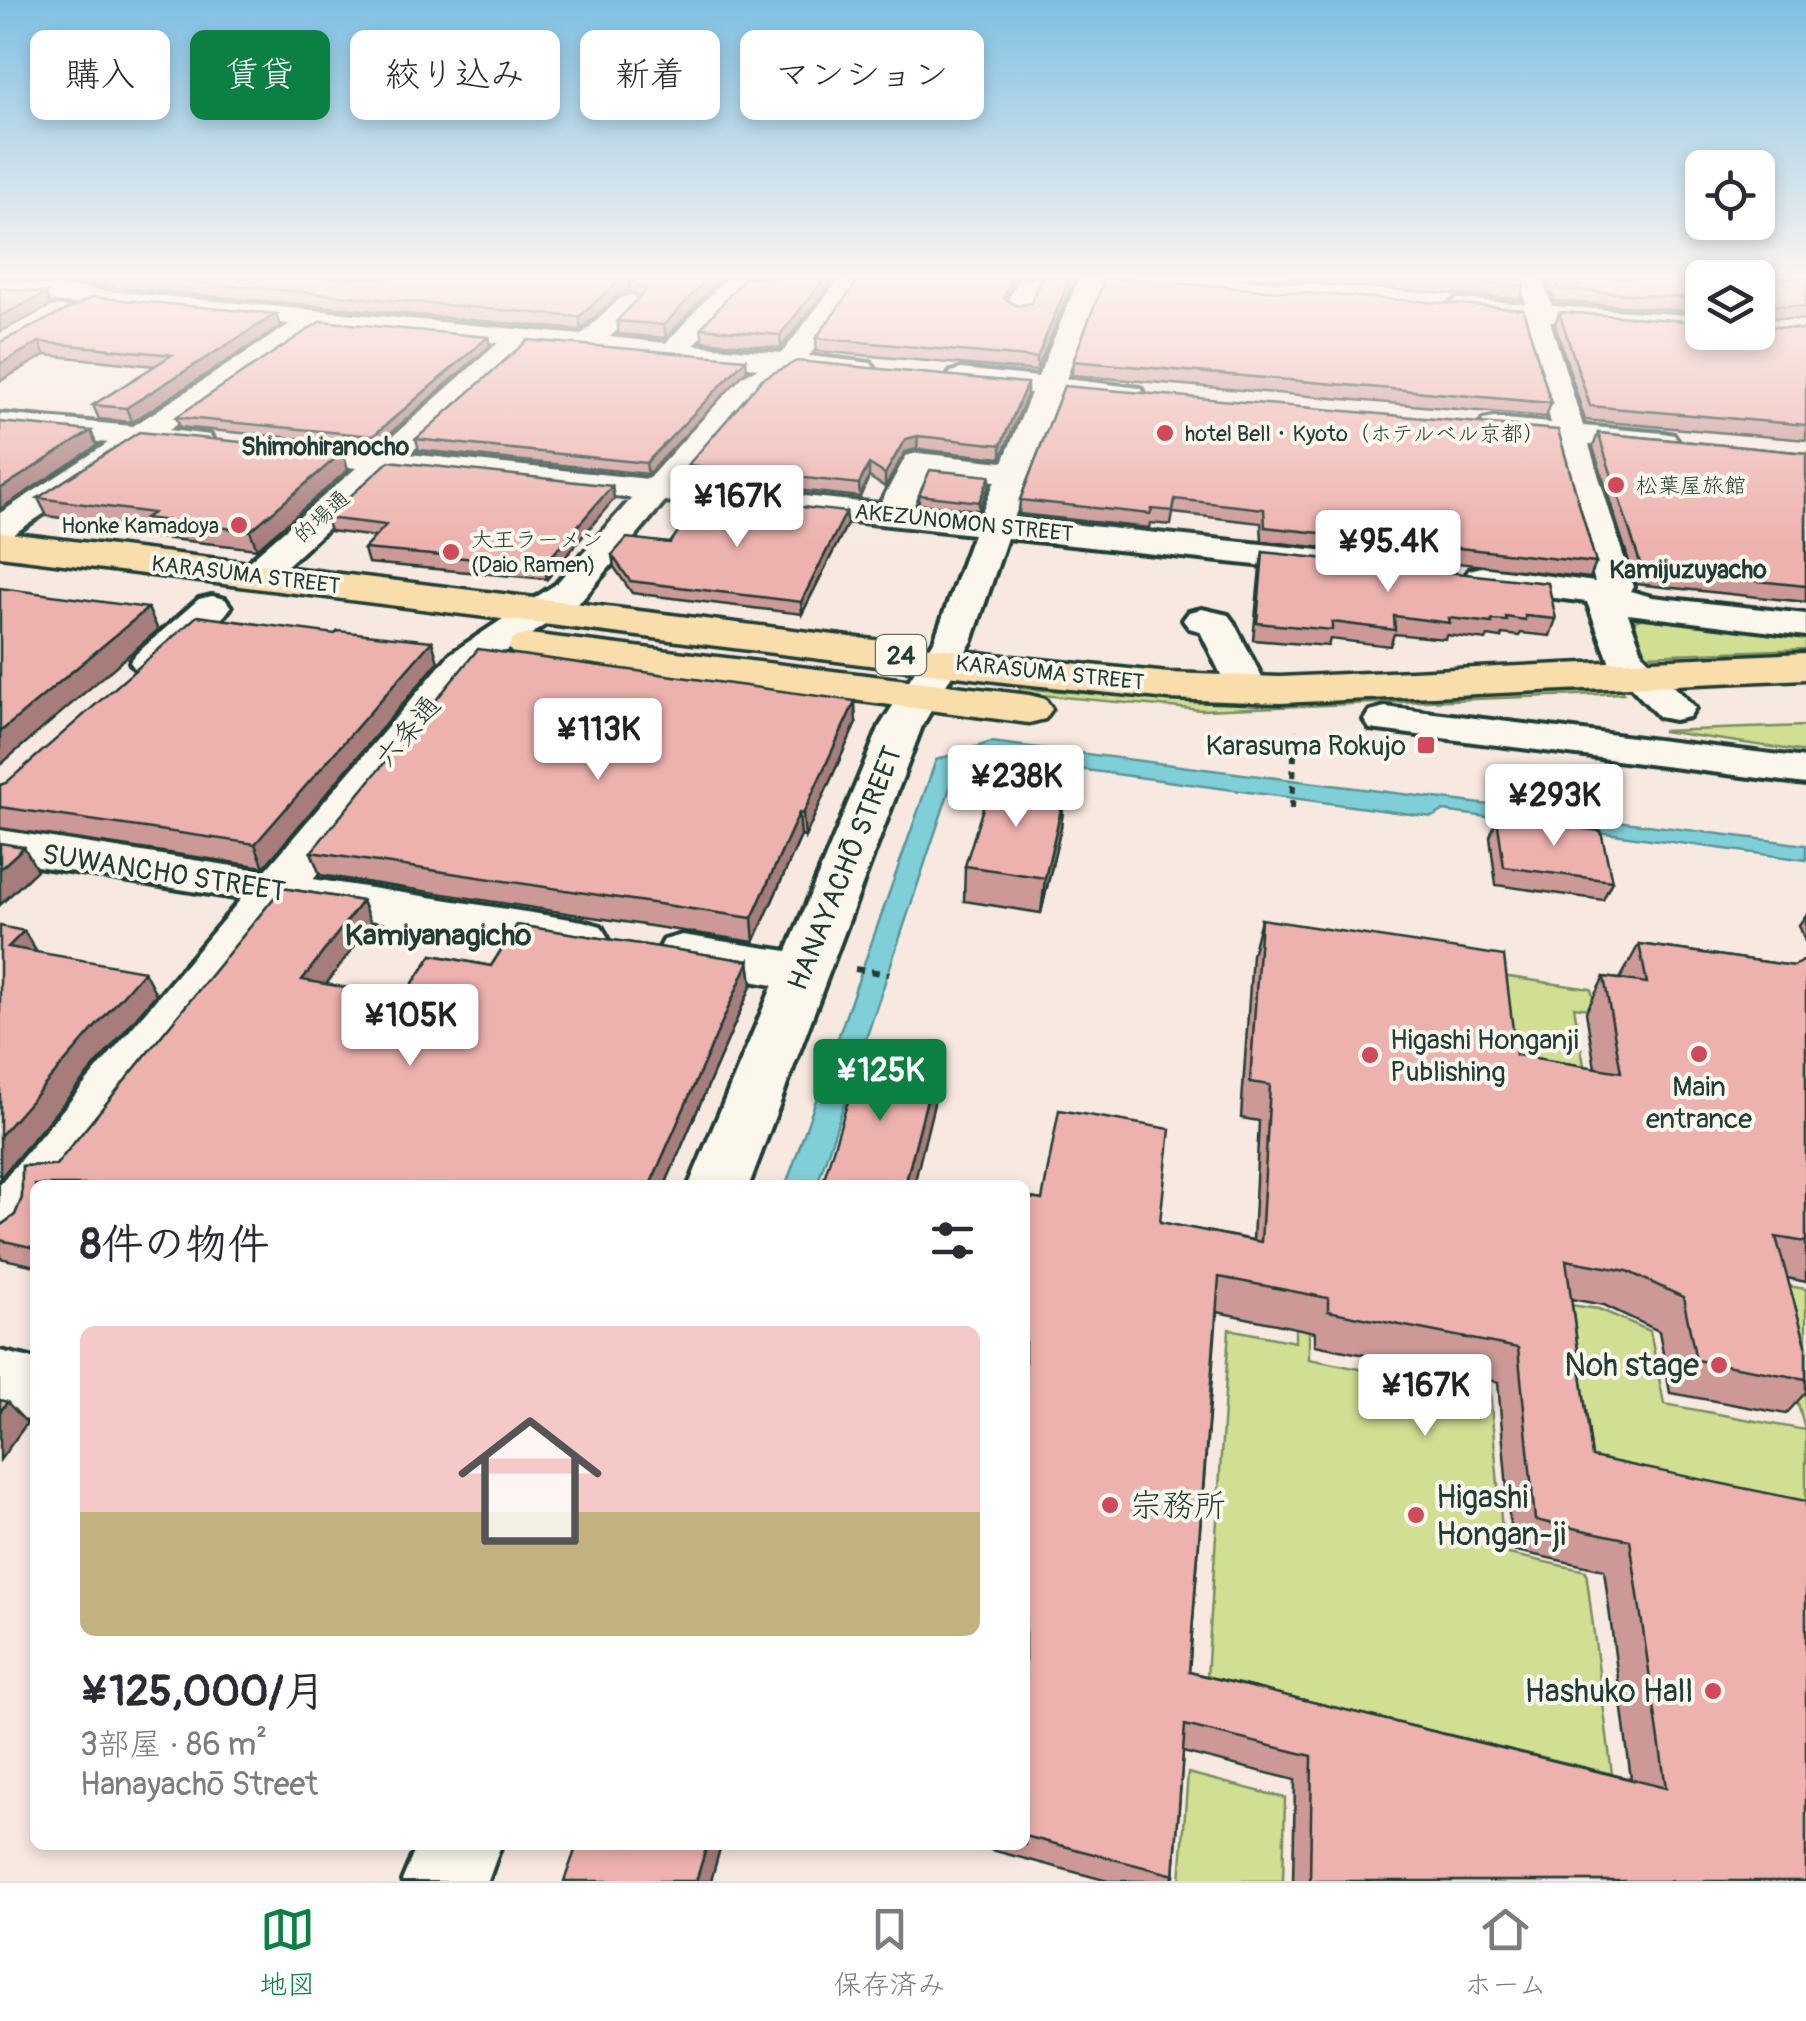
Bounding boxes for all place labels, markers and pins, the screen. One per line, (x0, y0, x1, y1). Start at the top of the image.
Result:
place label: hotel Bell・Kyoto（ホテルベル京都） (1185, 420, 1545, 448)
marker: hotel Bell・Kyoto（ホテルベル京都） (1154, 422, 1176, 444)
pin: ¥167K (667, 465, 807, 550)
place label: 松葉屋旅館 (1636, 472, 1746, 500)
marker: 松葉屋旅館 (1605, 474, 1627, 496)
pin: ¥95.4K (1307, 510, 1469, 595)
place label: Honke Kamadoya (61, 512, 219, 540)
marker: Honke Kamadoya (228, 514, 250, 536)
place label: 大王ラーメン (Daio Ramen) (471, 526, 603, 579)
marker: 大王ラーメン (Daio Ramen) (440, 541, 462, 563)
pin: ¥113K (528, 698, 668, 783)
place label: Karasuma Rokujo (1205, 729, 1406, 764)
marker: Karasuma Rokujo (1415, 734, 1437, 756)
pin: ¥238K (946, 745, 1086, 830)
pin: ¥293K (1484, 764, 1624, 849)
pin: ¥105K (340, 984, 480, 1069)
place label: Higashi Honganji Publishing (1390, 1023, 1579, 1090)
pin: ¥125K (810, 1039, 950, 1124)
marker: Main entrance (1688, 1043, 1710, 1065)
marker: Higashi Honganji Publishing (1359, 1044, 1381, 1066)
place label: Main entrance (1646, 1070, 1752, 1137)
place label: Noh stage (1564, 1346, 1699, 1386)
pin: ¥167K (1355, 1354, 1495, 1439)
marker: Noh stage (1708, 1354, 1730, 1376)
place label: Higashi Hongan-ji (1436, 1478, 1566, 1555)
place label: 宗務所 (1130, 1486, 1226, 1526)
marker: 宗務所 (1099, 1494, 1121, 1516)
marker: Higashi Hongan-ji (1405, 1504, 1427, 1526)
place label: Hashuko Hall (1525, 1672, 1693, 1712)
marker: Hashuko Hall (1702, 1680, 1724, 1702)

